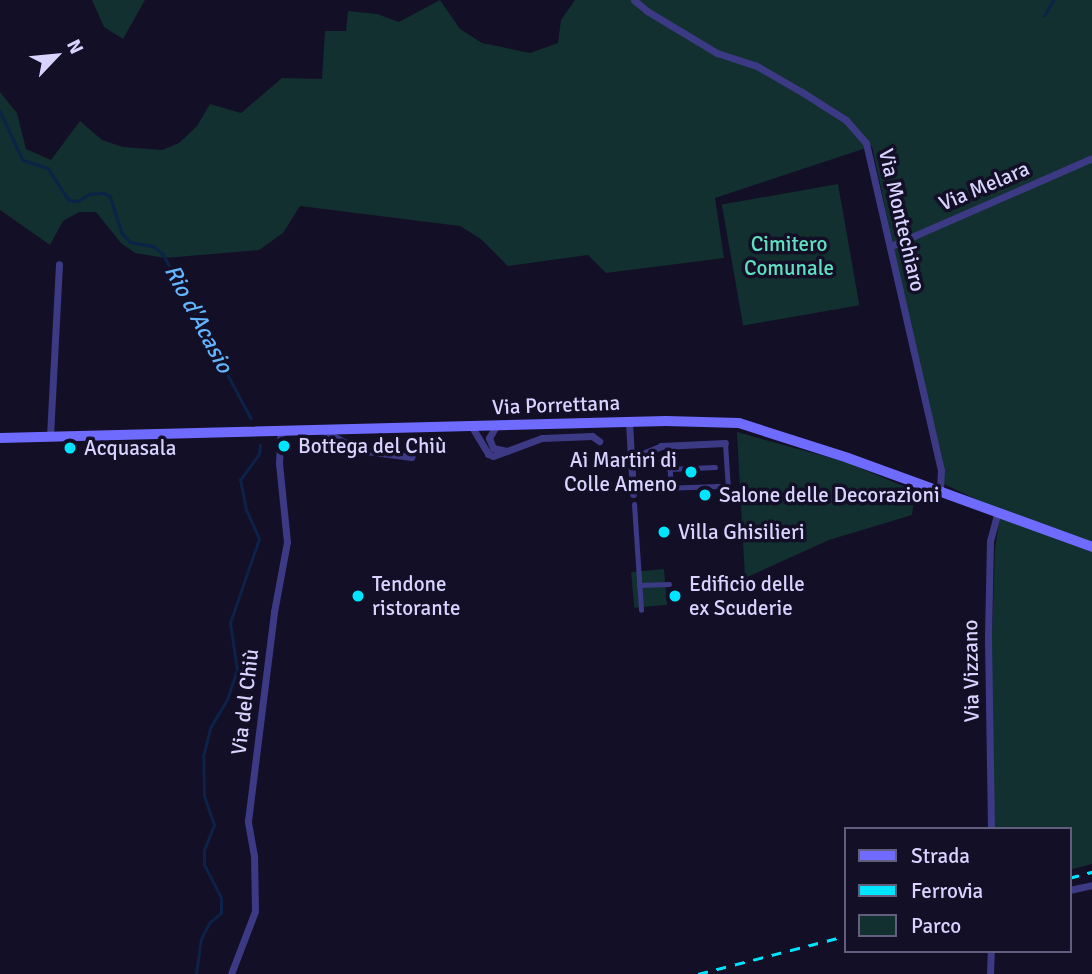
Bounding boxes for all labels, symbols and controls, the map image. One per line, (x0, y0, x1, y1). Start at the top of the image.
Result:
north arrow (21, 21, 91, 91)
text: N (61, 36, 89, 58)
street label: Via Montechiaro (873, 146, 931, 294)
street label: Via Melara (935, 156, 1033, 216)
park label: Cimitero Comunale (744, 231, 834, 281)
water label: Rio d'Acasio (158, 260, 238, 378)
street label: Via Porrettana (491, 390, 621, 420)
place label: Bottega del Chiù (298, 433, 447, 459)
place label: Acquasala (84, 435, 176, 461)
marker: Bottega del Chiù (276, 438, 292, 454)
marker: Acquasala (62, 440, 78, 456)
place label: Ai Martiri di Colle Ameno (564, 447, 677, 497)
marker: Ai Martiri di Colle Ameno (683, 464, 699, 480)
place label: Salone delle Decorazioni (719, 482, 940, 508)
marker: Salone delle Decorazioni (697, 487, 713, 503)
place label: Villa Ghisilieri (678, 519, 805, 545)
marker: Villa Ghisilieri (656, 524, 672, 540)
place label: Tendone ristorante (372, 571, 460, 621)
place label: Edificio delle ex Scuderie (689, 571, 805, 621)
marker: Tendone ristorante (350, 588, 366, 604)
marker: Edificio delle ex Scuderie (667, 588, 683, 604)
street label: Via Vizzano (958, 620, 984, 722)
street label: Via del Chiù (226, 647, 264, 757)
legend (844, 827, 1071, 953)
text: Strada (911, 843, 970, 869)
text: Ferrovia (911, 878, 983, 904)
text: Parco (911, 913, 961, 939)

